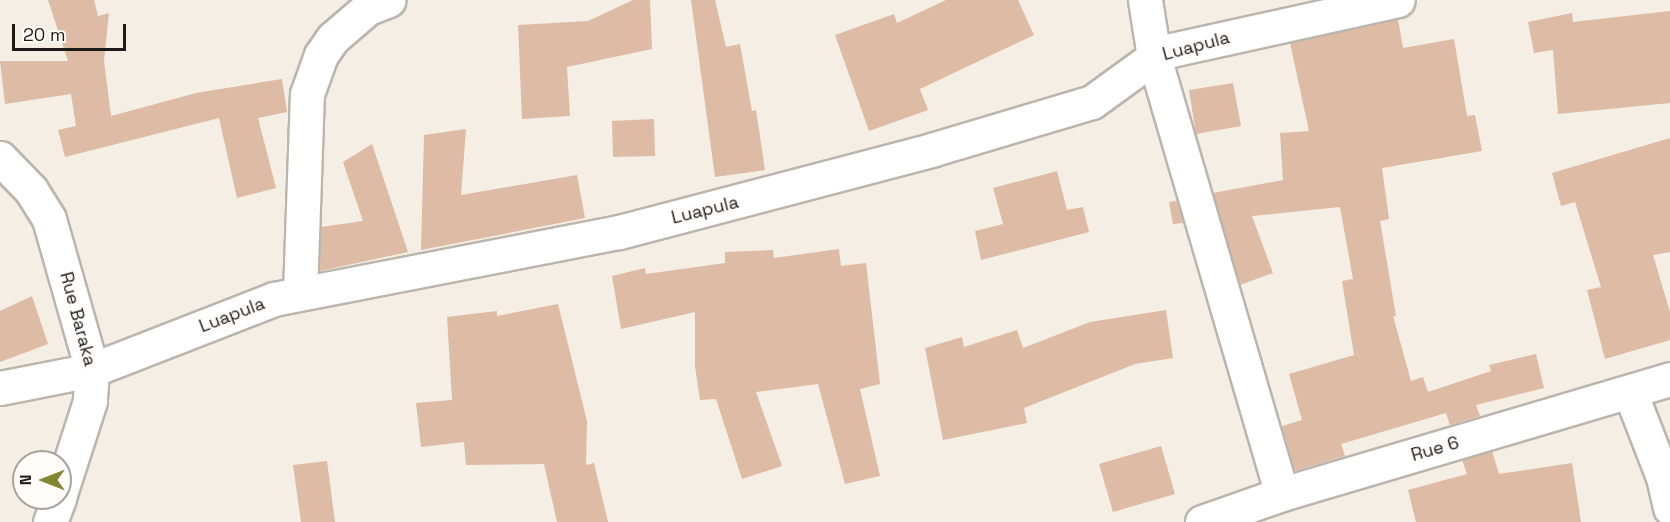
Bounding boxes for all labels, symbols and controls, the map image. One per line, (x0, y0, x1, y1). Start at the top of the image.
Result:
scale bar (15, 12, 129, 50)
text: 20 m (23, 23, 66, 46)
street label: Luapula (1160, 27, 1232, 65)
street label: Luapula (669, 191, 741, 229)
street label: Rue Baraka (55, 270, 101, 368)
street label: Luapula (196, 293, 268, 337)
street label: Rue 6 (1409, 432, 1461, 466)
north arrow (12, 450, 72, 510)
text: N (15, 475, 36, 485)

